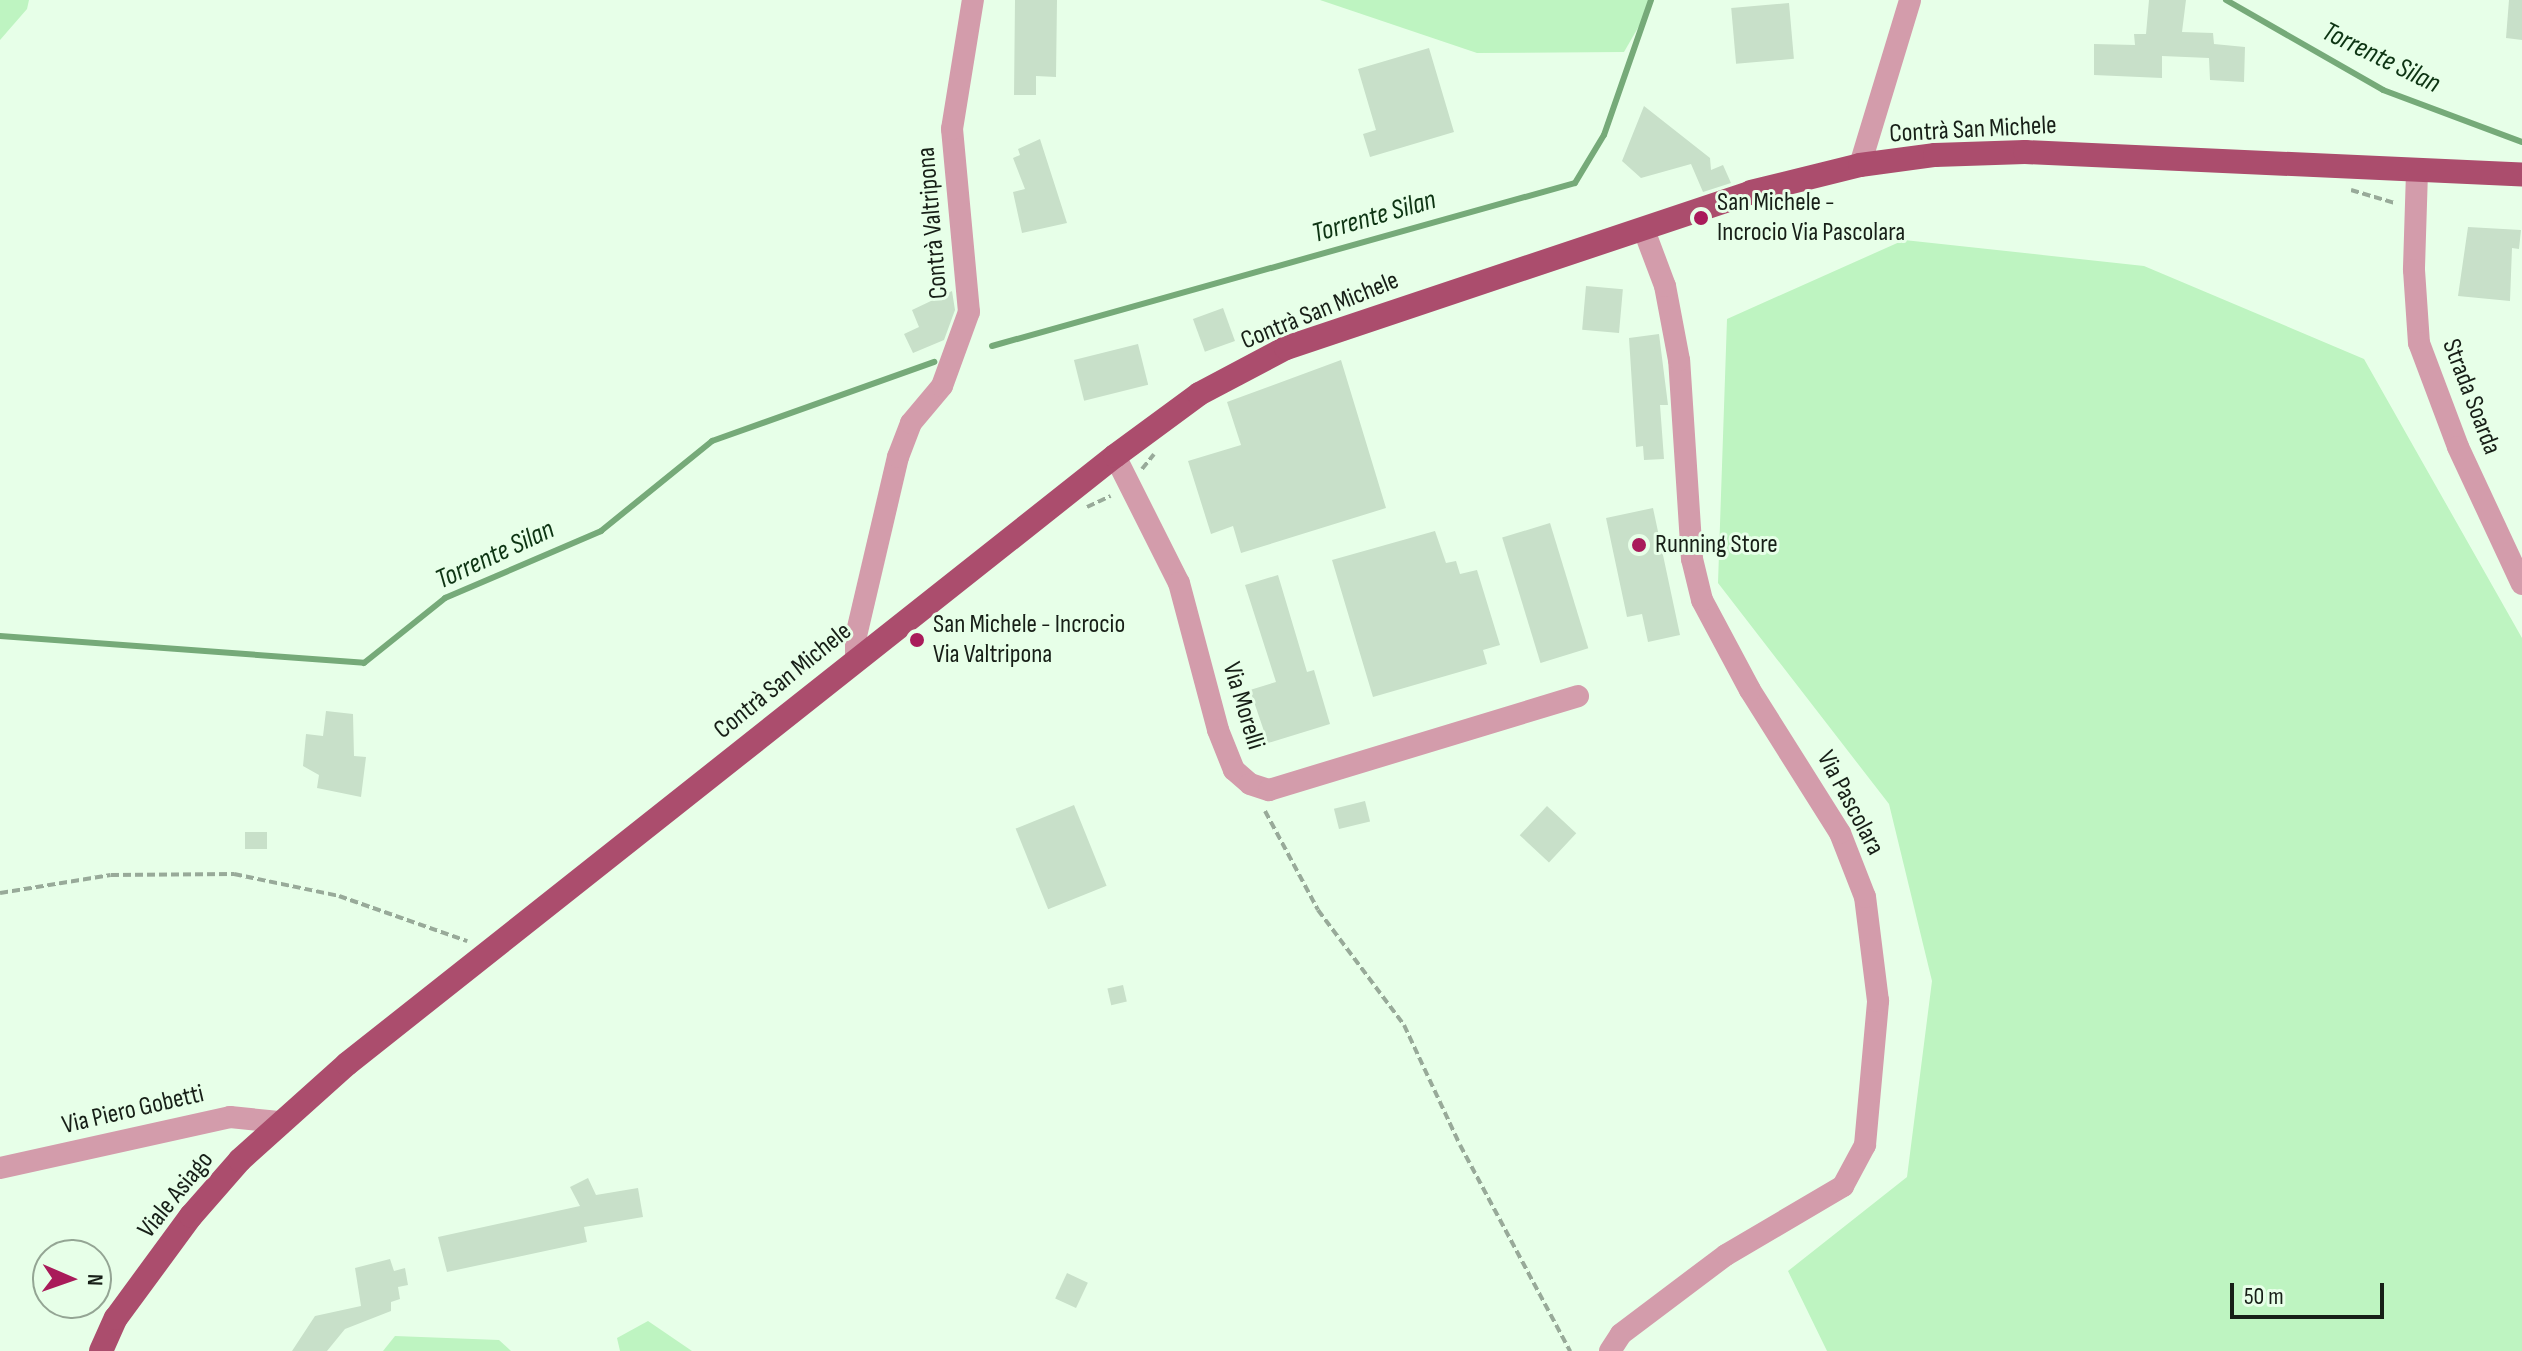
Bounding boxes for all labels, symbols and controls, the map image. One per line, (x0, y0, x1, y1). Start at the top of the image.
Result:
water label: Torrente Silan (2316, 15, 2446, 101)
street label: Contrà San Michele (1889, 110, 2057, 150)
street label: Contrà Valtripona (911, 146, 955, 300)
water label: Torrente Silan (1308, 183, 1440, 251)
place label: San Michele - Incrocio Via Pascolara (1717, 187, 1905, 248)
marker: San Michele - Incrocio Via Pascolara (1692, 209, 1710, 227)
street label: Contrà San Michele (1236, 265, 1404, 357)
street label: Strada Soarda (2435, 335, 2507, 459)
water label: Torrente Silan (430, 513, 560, 597)
place label: Running Store (1655, 529, 1778, 561)
marker: Running Store (1630, 536, 1648, 554)
place label: San Michele - Incrocio Via Valtripona (933, 609, 1125, 670)
street label: Contrà San Michele (708, 616, 858, 746)
marker: San Michele - Incrocio Via Valtripona (908, 631, 926, 649)
street label: Via Morelli (1215, 659, 1271, 753)
street label: Via Pascolara (1810, 746, 1890, 860)
street label: Via Piero Gobetti (59, 1079, 207, 1141)
street label: Viale Asiago (132, 1145, 220, 1245)
north arrow (32, 1239, 112, 1319)
scale bar (2234, 1267, 2388, 1317)
text: N (81, 1273, 108, 1286)
text: 50 m (2244, 1282, 2284, 1311)

